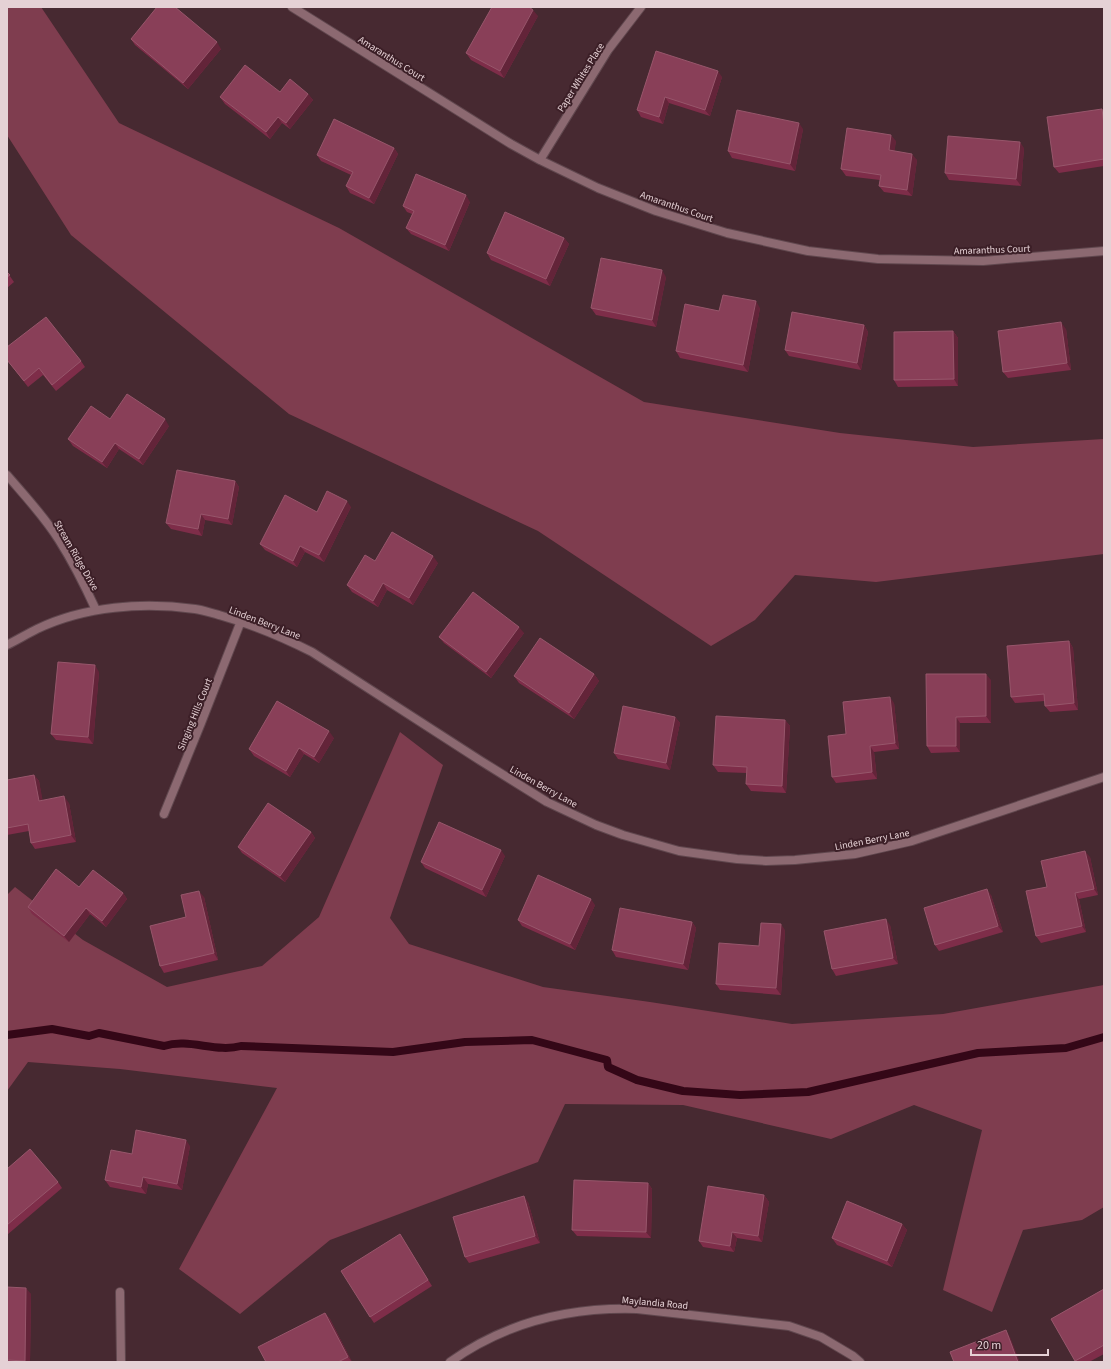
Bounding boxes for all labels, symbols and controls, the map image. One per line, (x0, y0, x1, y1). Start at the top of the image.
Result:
street label: Amaranthus Court (355, 33, 428, 85)
street label: Paper Whites Place (554, 40, 608, 115)
street label: Amaranthus Court (638, 188, 716, 226)
street label: Amaranthus Court (954, 242, 1031, 258)
street label: Stream Ridge Drive (50, 518, 102, 593)
street label: Linden Berry Lane (227, 603, 303, 643)
street label: Singing Hills Court (174, 676, 216, 753)
street label: Linden Berry Lane (507, 762, 580, 811)
street label: Linden Berry Lane (834, 826, 911, 854)
street label: Maylandia Road (621, 1293, 689, 1313)
scale bar (971, 1331, 1048, 1357)
text: 20 m (977, 1337, 1001, 1354)

